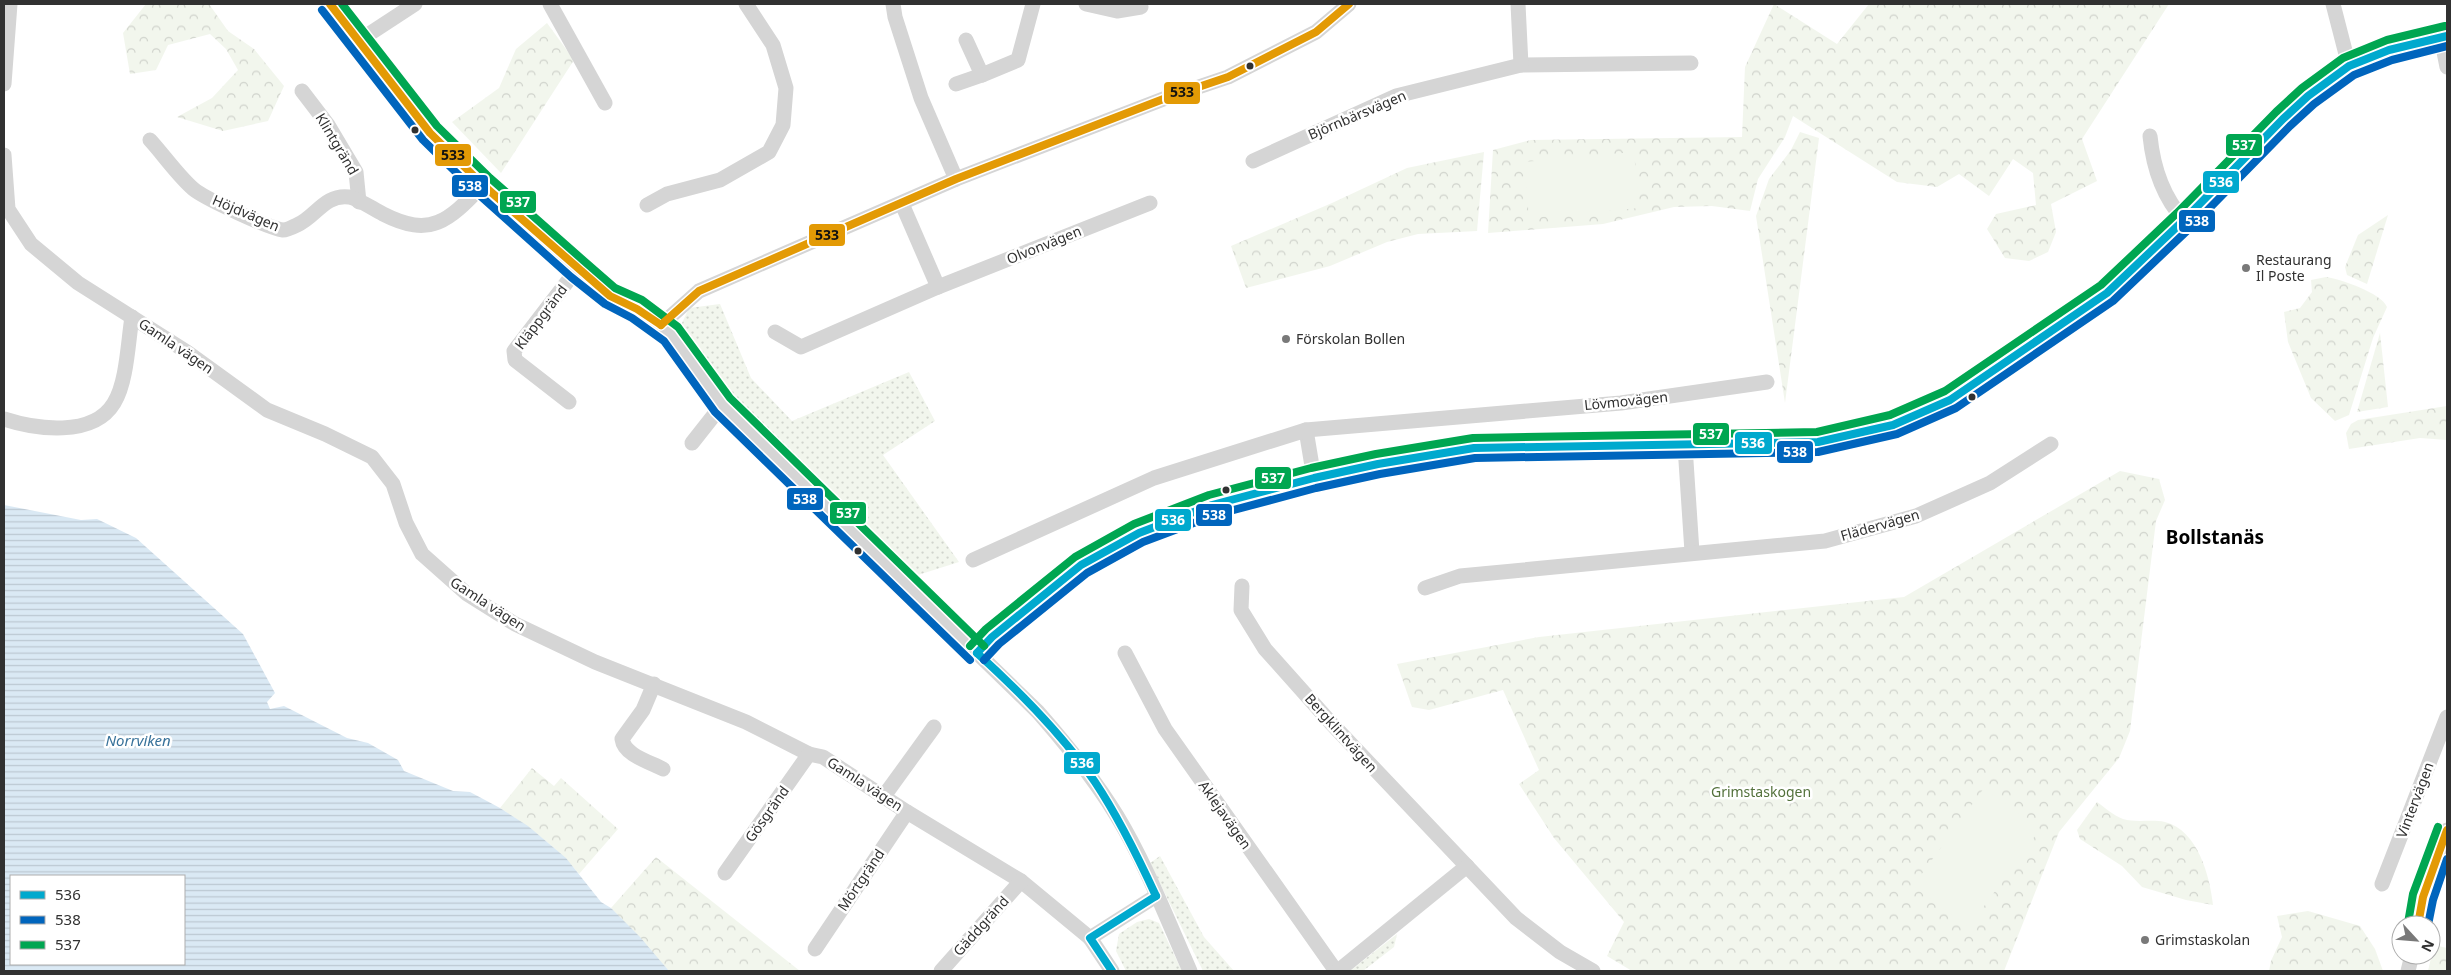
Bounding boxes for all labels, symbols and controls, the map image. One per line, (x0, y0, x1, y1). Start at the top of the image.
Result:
unlabelled marker (1245, 61, 1255, 71)
line badge: 533 (1163, 81, 1201, 105)
text: 533 (1170, 82, 1194, 101)
street label: Björnbärsvägen (1305, 85, 1409, 144)
street label: Klintgränd (312, 109, 363, 178)
unlabelled marker (410, 125, 420, 135)
line badge: 537 (2225, 133, 2263, 157)
text: 537 (2232, 135, 2256, 154)
line badge: 533 (434, 143, 472, 167)
text: 533 (441, 145, 465, 164)
line badge: 536 (2202, 170, 2240, 194)
text: 536 (2209, 172, 2233, 191)
line badge: 538 (451, 174, 489, 198)
text: 538 (458, 176, 482, 195)
street label: Höjdvägen (210, 190, 283, 235)
line badge: 537 (499, 190, 537, 214)
text: 537 (506, 192, 530, 211)
line badge: 538 (2178, 209, 2216, 233)
text: 538 (2185, 211, 2209, 230)
street label: Olvonvägen (1004, 221, 1084, 268)
line badge: 533 (808, 223, 846, 247)
text: 533 (815, 225, 839, 244)
place label: Restaurang Il Poste (2256, 250, 2332, 285)
marker: Restaurang Il Poste (2240, 262, 2252, 274)
street label: Kläppgränd (510, 280, 571, 353)
street label: Gamla vägen (135, 314, 217, 378)
place label: Förskolan Bollen (1296, 329, 1405, 348)
marker: Förskolan Bollen (1280, 333, 1292, 345)
street label: Lövmovägen (1583, 387, 1669, 414)
unlabelled marker (1967, 392, 1977, 402)
line badge: 537 (1692, 422, 1730, 446)
text: 537 (1699, 424, 1723, 443)
line badge: 536 (1734, 431, 1773, 455)
text: 536 (1741, 433, 1765, 452)
line badge: 538 (1776, 440, 1814, 464)
text: 538 (1783, 442, 1807, 461)
line badge: 537 (1254, 466, 1292, 490)
text: 537 (1261, 468, 1285, 487)
unlabelled marker (1221, 485, 1231, 495)
line badge: 538 (786, 487, 824, 511)
text: 538 (793, 489, 817, 508)
line badge: 537 (829, 501, 867, 525)
text: 537 (836, 503, 860, 522)
line badge: 538 (1195, 503, 1233, 527)
street label: Flädervägen (1838, 504, 1921, 545)
text: 538 (1202, 505, 1226, 524)
line badge: 536 (1154, 508, 1192, 532)
text: 536 (1161, 510, 1185, 529)
district label: Bollstanäs (2166, 524, 2264, 550)
unlabelled marker (853, 546, 863, 556)
street label: Gamla vägen (447, 572, 530, 635)
street label: Bergklintvägen (1301, 689, 1382, 776)
water label: Norrviken (105, 730, 171, 750)
line badge: 536 (1063, 751, 1101, 775)
street label: Gamla vägen (824, 752, 907, 815)
text: 536 (1070, 753, 1094, 772)
street label: Vintervägen (2391, 759, 2438, 840)
street label: Aklejavägen (1195, 777, 1256, 853)
street label: Gösgränd (740, 782, 793, 846)
park label: Grimstaskogen (1711, 782, 1811, 801)
street label: Mörtgränd (833, 845, 888, 915)
legend (10, 875, 185, 965)
text: 536 (55, 884, 81, 904)
street label: Gäddgränd (949, 892, 1013, 960)
text: 538 (55, 909, 81, 929)
north arrow (2391, 915, 2441, 965)
place label: Grimstaskolan (2155, 930, 2250, 949)
text: 537 (55, 934, 81, 954)
marker: Grimstaskolan (2139, 934, 2151, 946)
text: N (2417, 937, 2439, 955)

